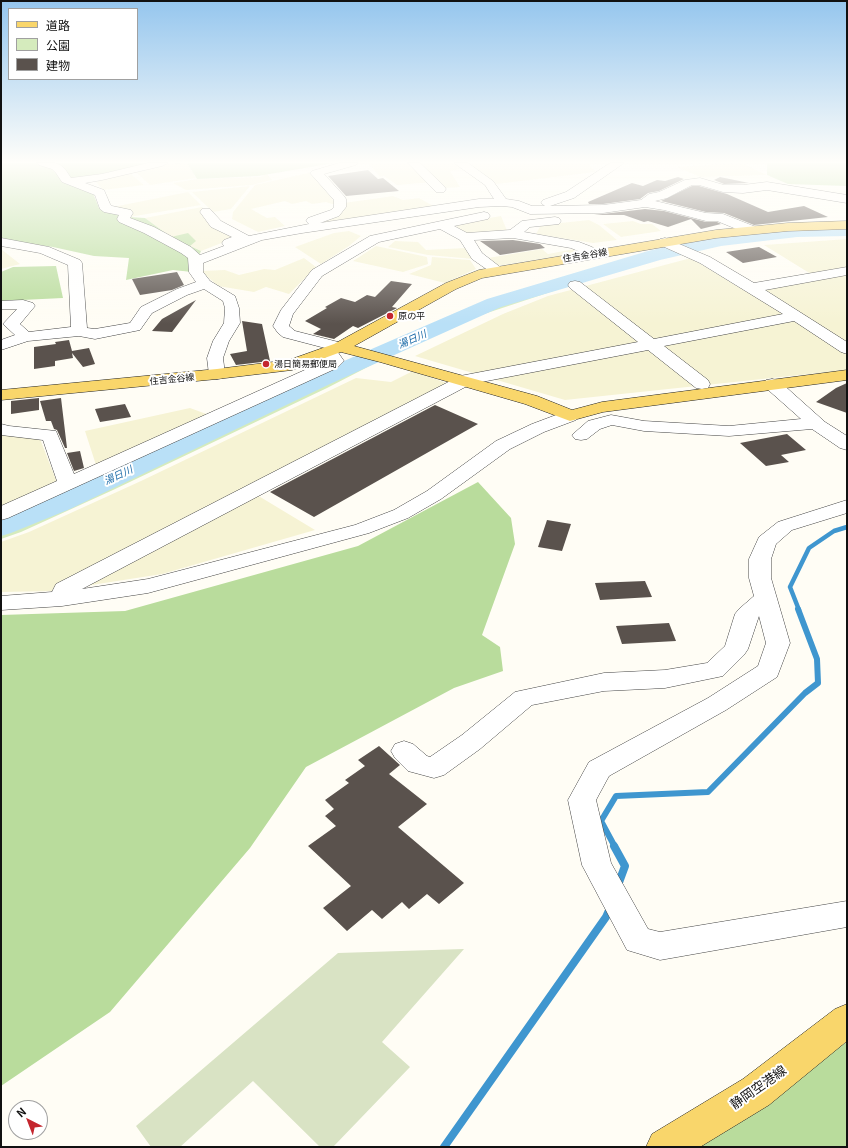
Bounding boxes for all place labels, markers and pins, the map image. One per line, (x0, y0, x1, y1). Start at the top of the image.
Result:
marker: 原の平 (385, 311, 395, 321)
place label: 原の平 (398, 311, 425, 321)
marker: 湯日簡易郵便局 (261, 359, 271, 369)
place label: 湯日簡易郵便局 (274, 359, 337, 369)

